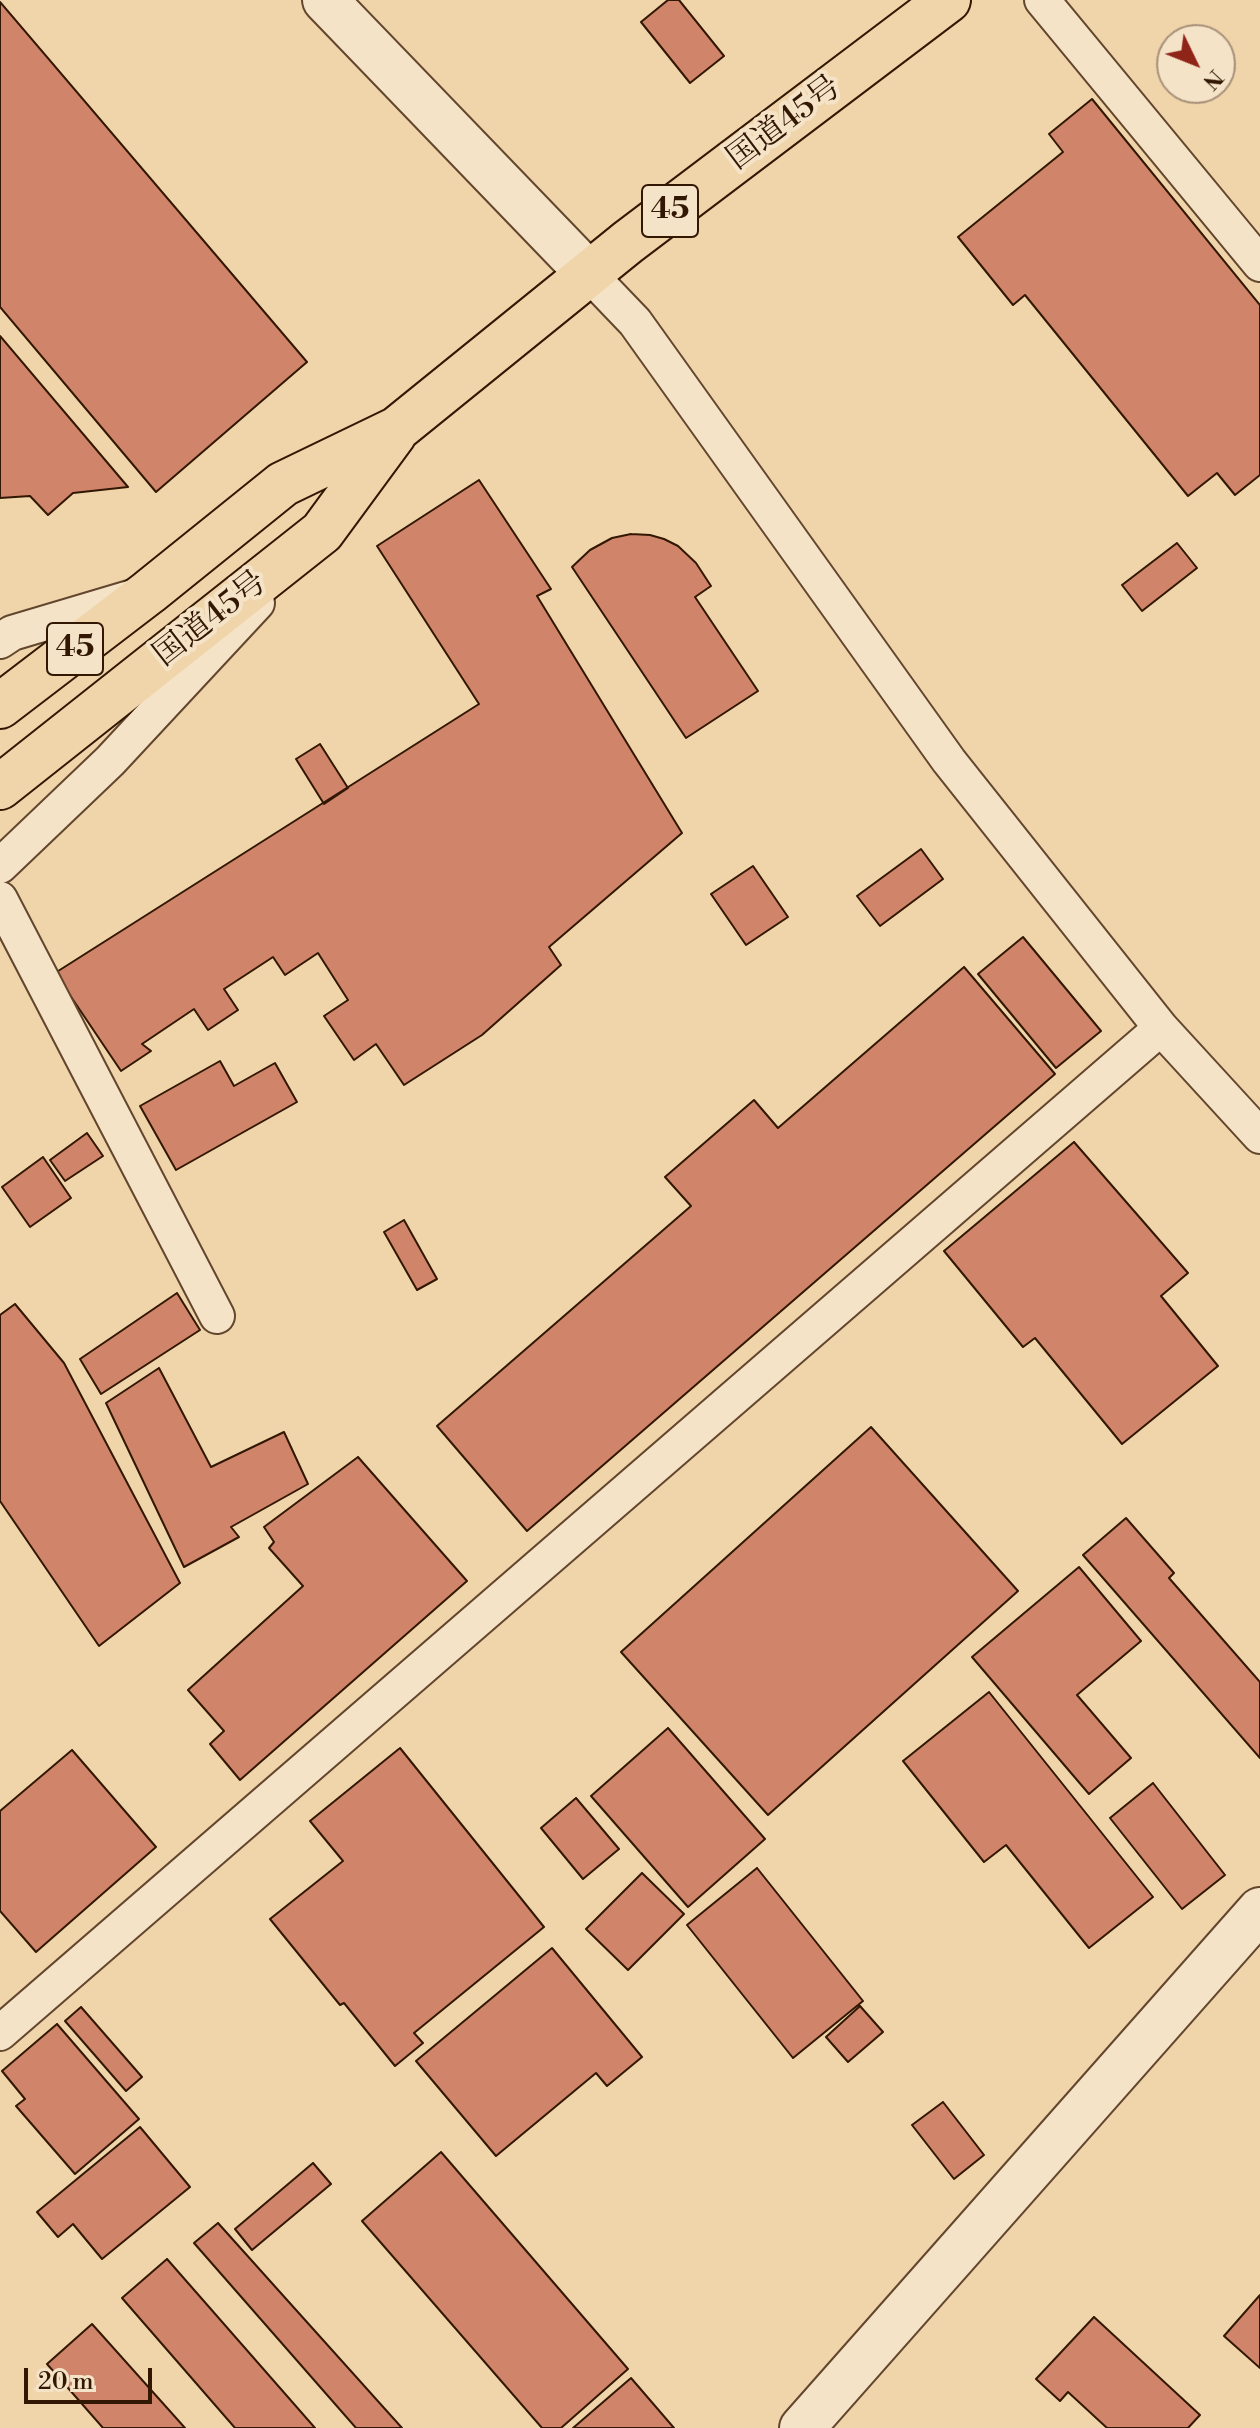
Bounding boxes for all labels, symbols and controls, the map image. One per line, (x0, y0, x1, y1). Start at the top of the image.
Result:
north arrow (1156, 24, 1236, 104)
text: N (1197, 64, 1228, 95)
street label: 国道45号 (720, 69, 850, 179)
road number: 45 (642, 185, 698, 237)
street label: 国道45号 (147, 564, 275, 676)
road number: 45 (47, 623, 103, 675)
scale bar (28, 2352, 156, 2402)
text: 20 m (38, 2367, 94, 2397)

